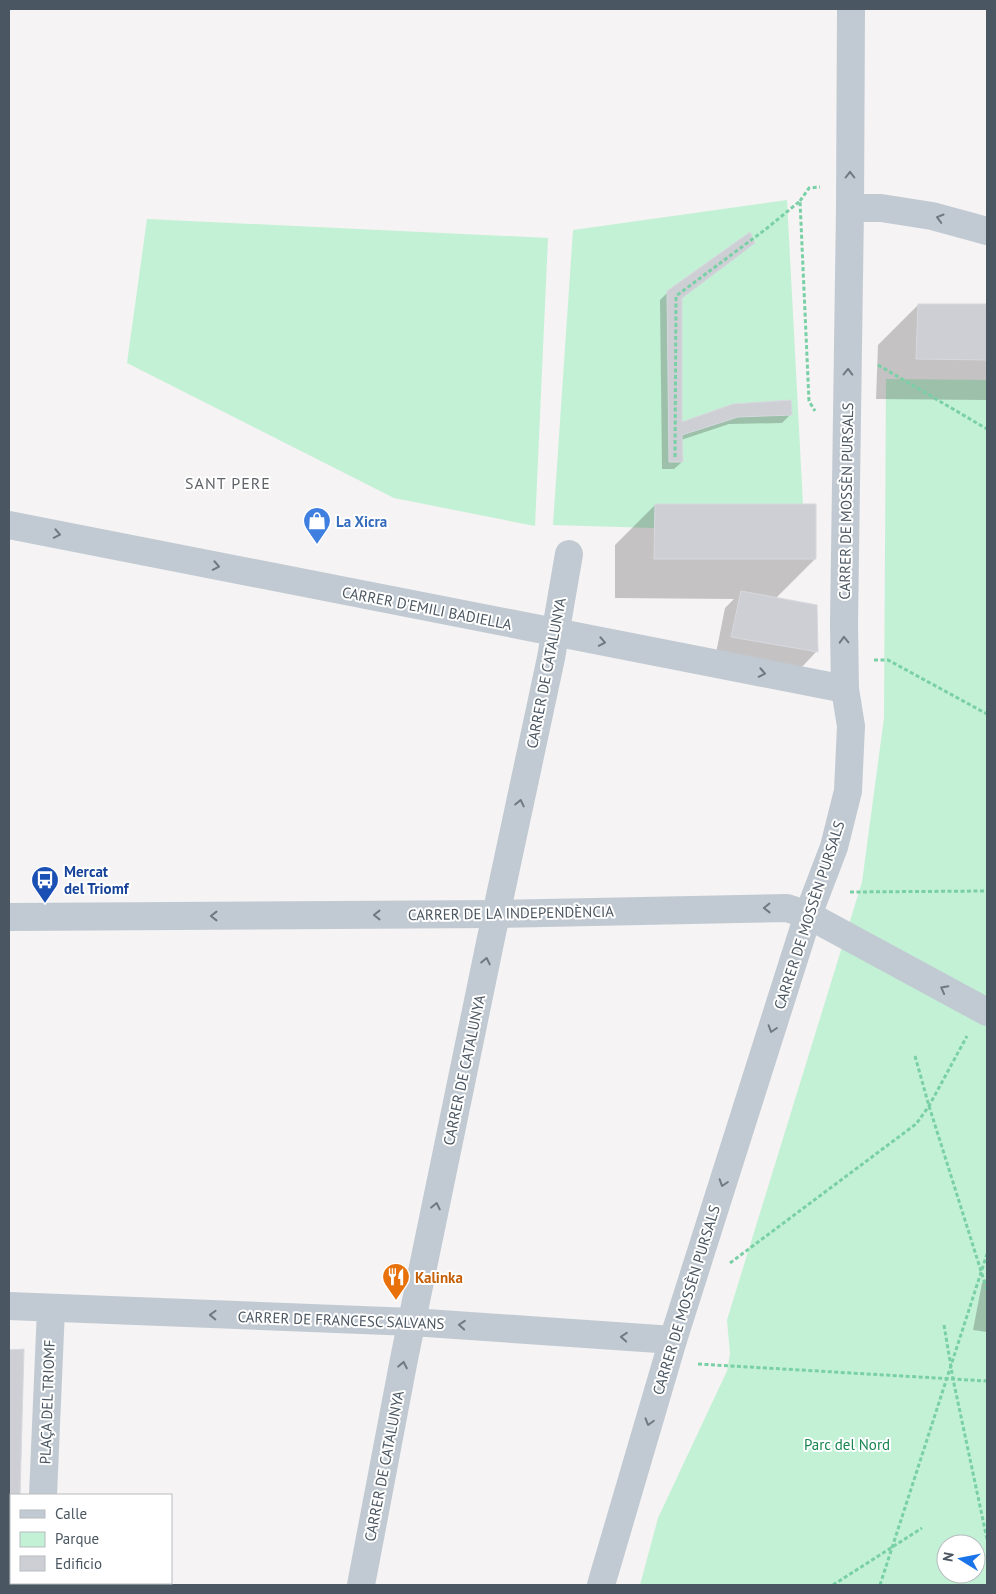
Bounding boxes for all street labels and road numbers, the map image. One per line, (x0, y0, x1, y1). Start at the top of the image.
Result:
street label: CARRER DE MOSSÈN PURSALS (835, 402, 857, 600)
street label: CARRER D'EMILI BADIELLA (340, 582, 514, 634)
street label: CARRER DE CATALUNYA (522, 596, 570, 750)
street label: CARRER DE MOSSÈN PURSALS (769, 818, 849, 1012)
street label: CARRER DE LA INDEPENDÈNCIA (408, 902, 614, 924)
street label: CARRER DE CATALUNYA (439, 993, 489, 1147)
street label: CARRER DE MOSSÈN PURSALS (648, 1203, 724, 1397)
street label: CARRER DE FRANCESC SALVANS (237, 1307, 445, 1333)
street label: PLAÇA DEL TRIOMF (35, 1339, 59, 1465)
street label: CARRER DE CATALUNYA (360, 1389, 408, 1543)

